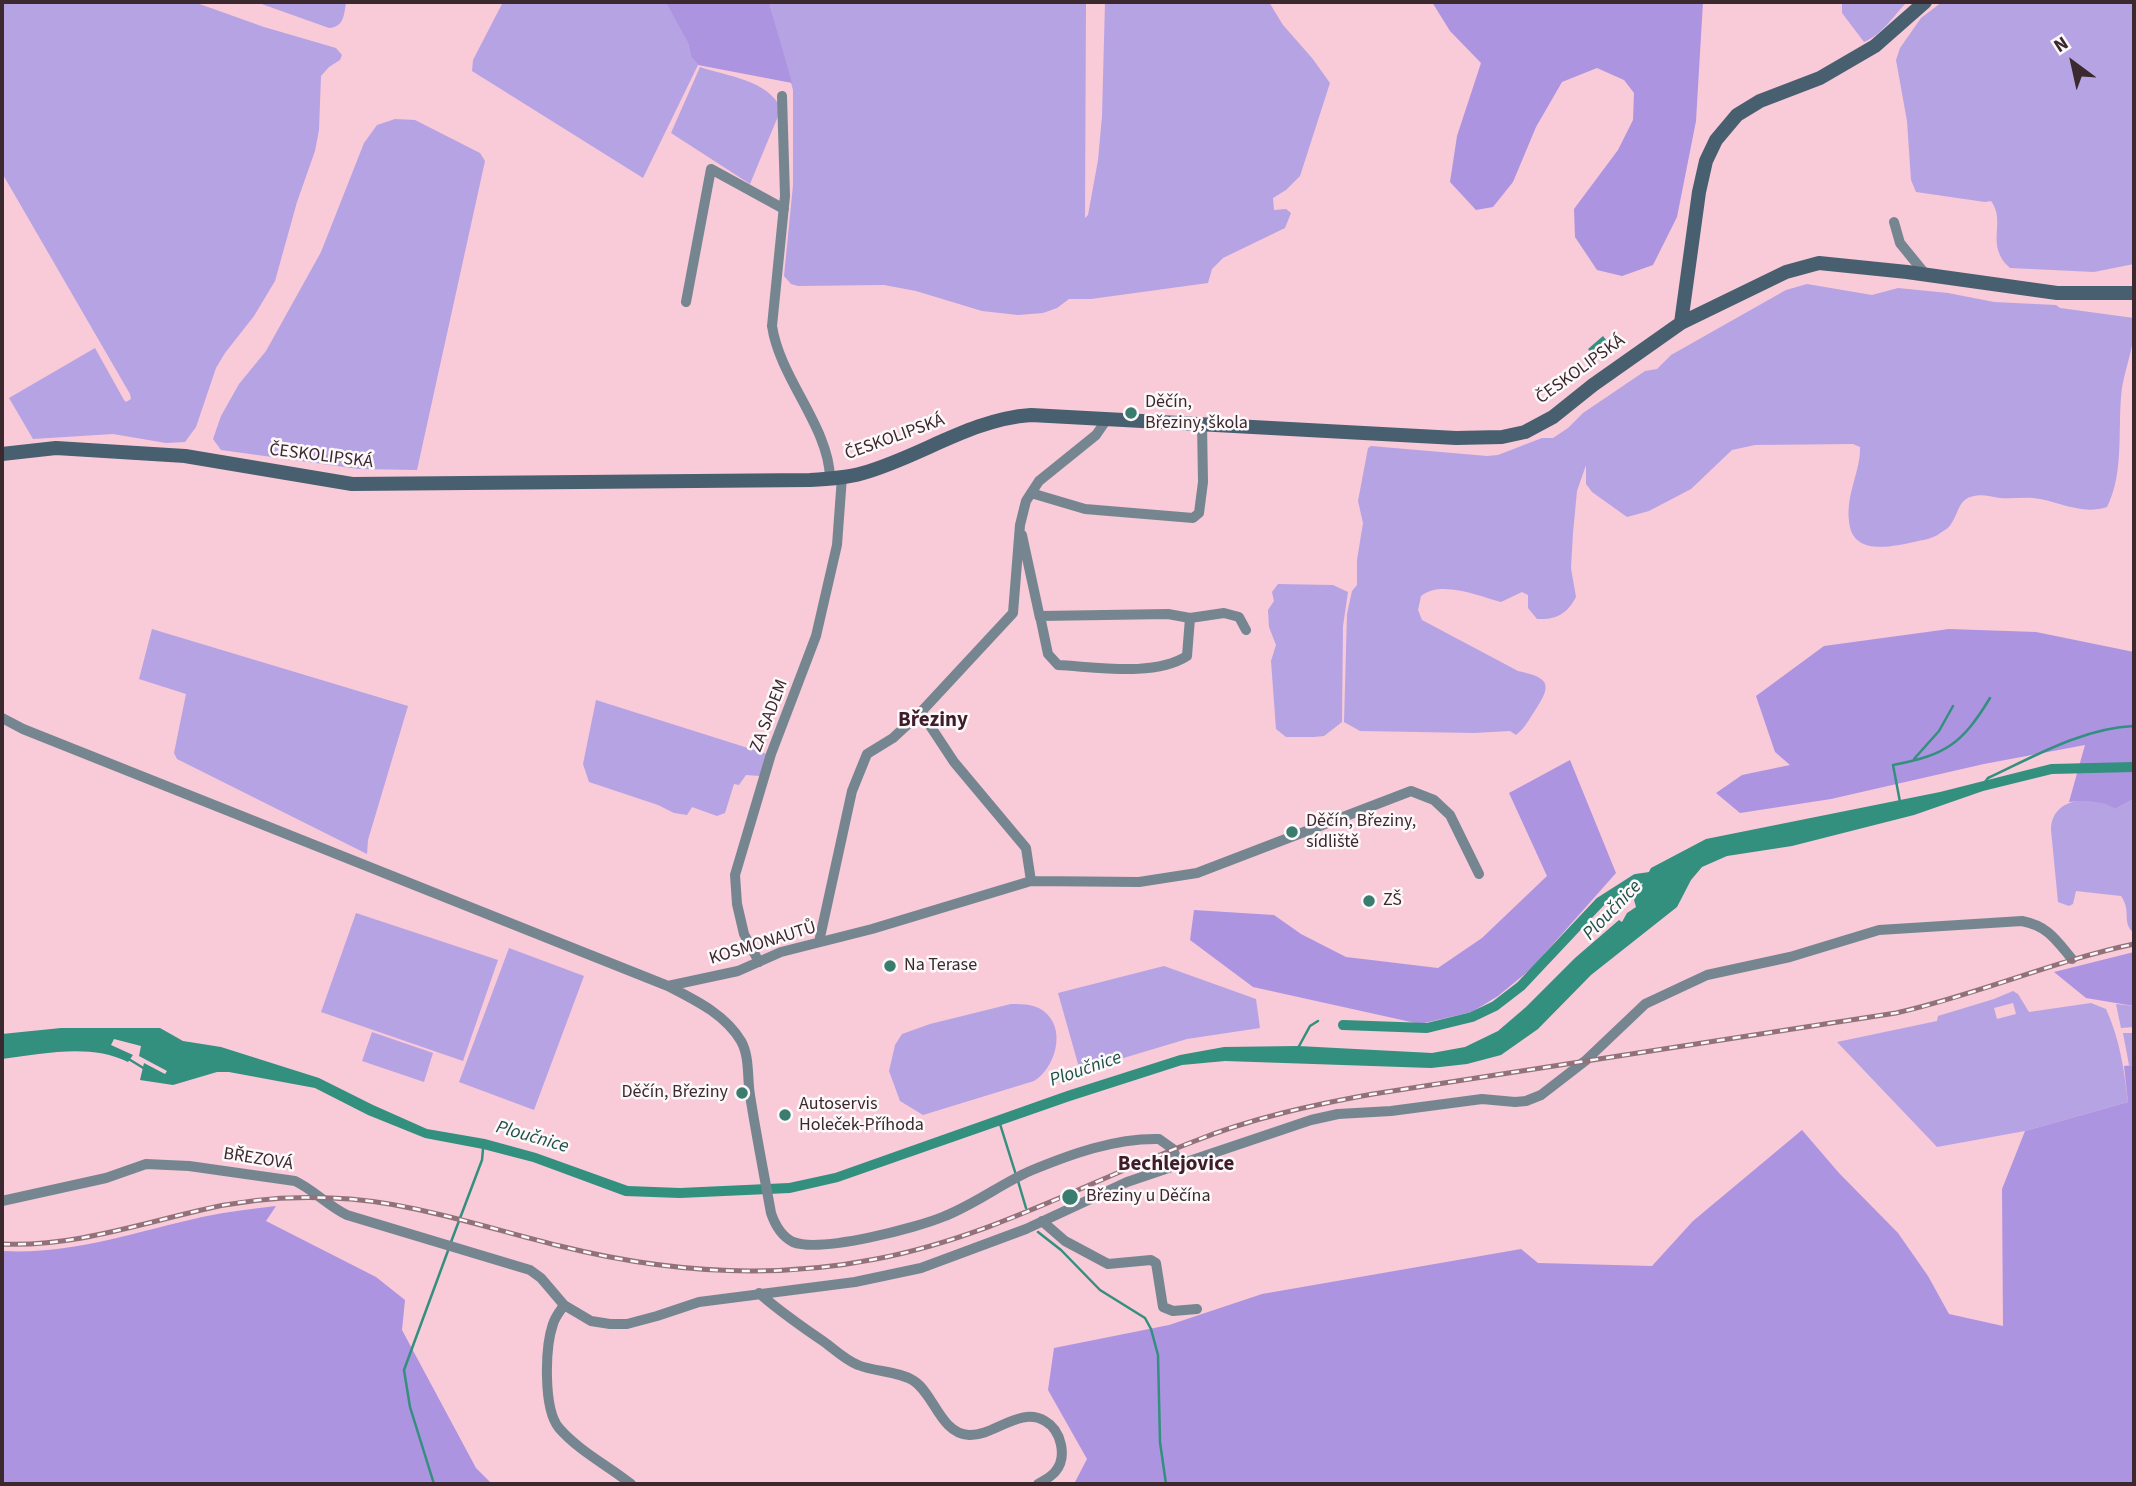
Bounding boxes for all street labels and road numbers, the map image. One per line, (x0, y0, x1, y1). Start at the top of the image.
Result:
street label: ČESKOLIPSKÁ (1532, 331, 1630, 409)
street label: ČESKOLIPSKÁ (842, 410, 948, 466)
street label: ČESKOLIPSKÁ (268, 440, 374, 474)
street label: ZA SADEM (746, 677, 794, 755)
street label: KOSMONAUTŮ (707, 917, 819, 971)
street label: BŘEZOVÁ (222, 1144, 294, 1176)

